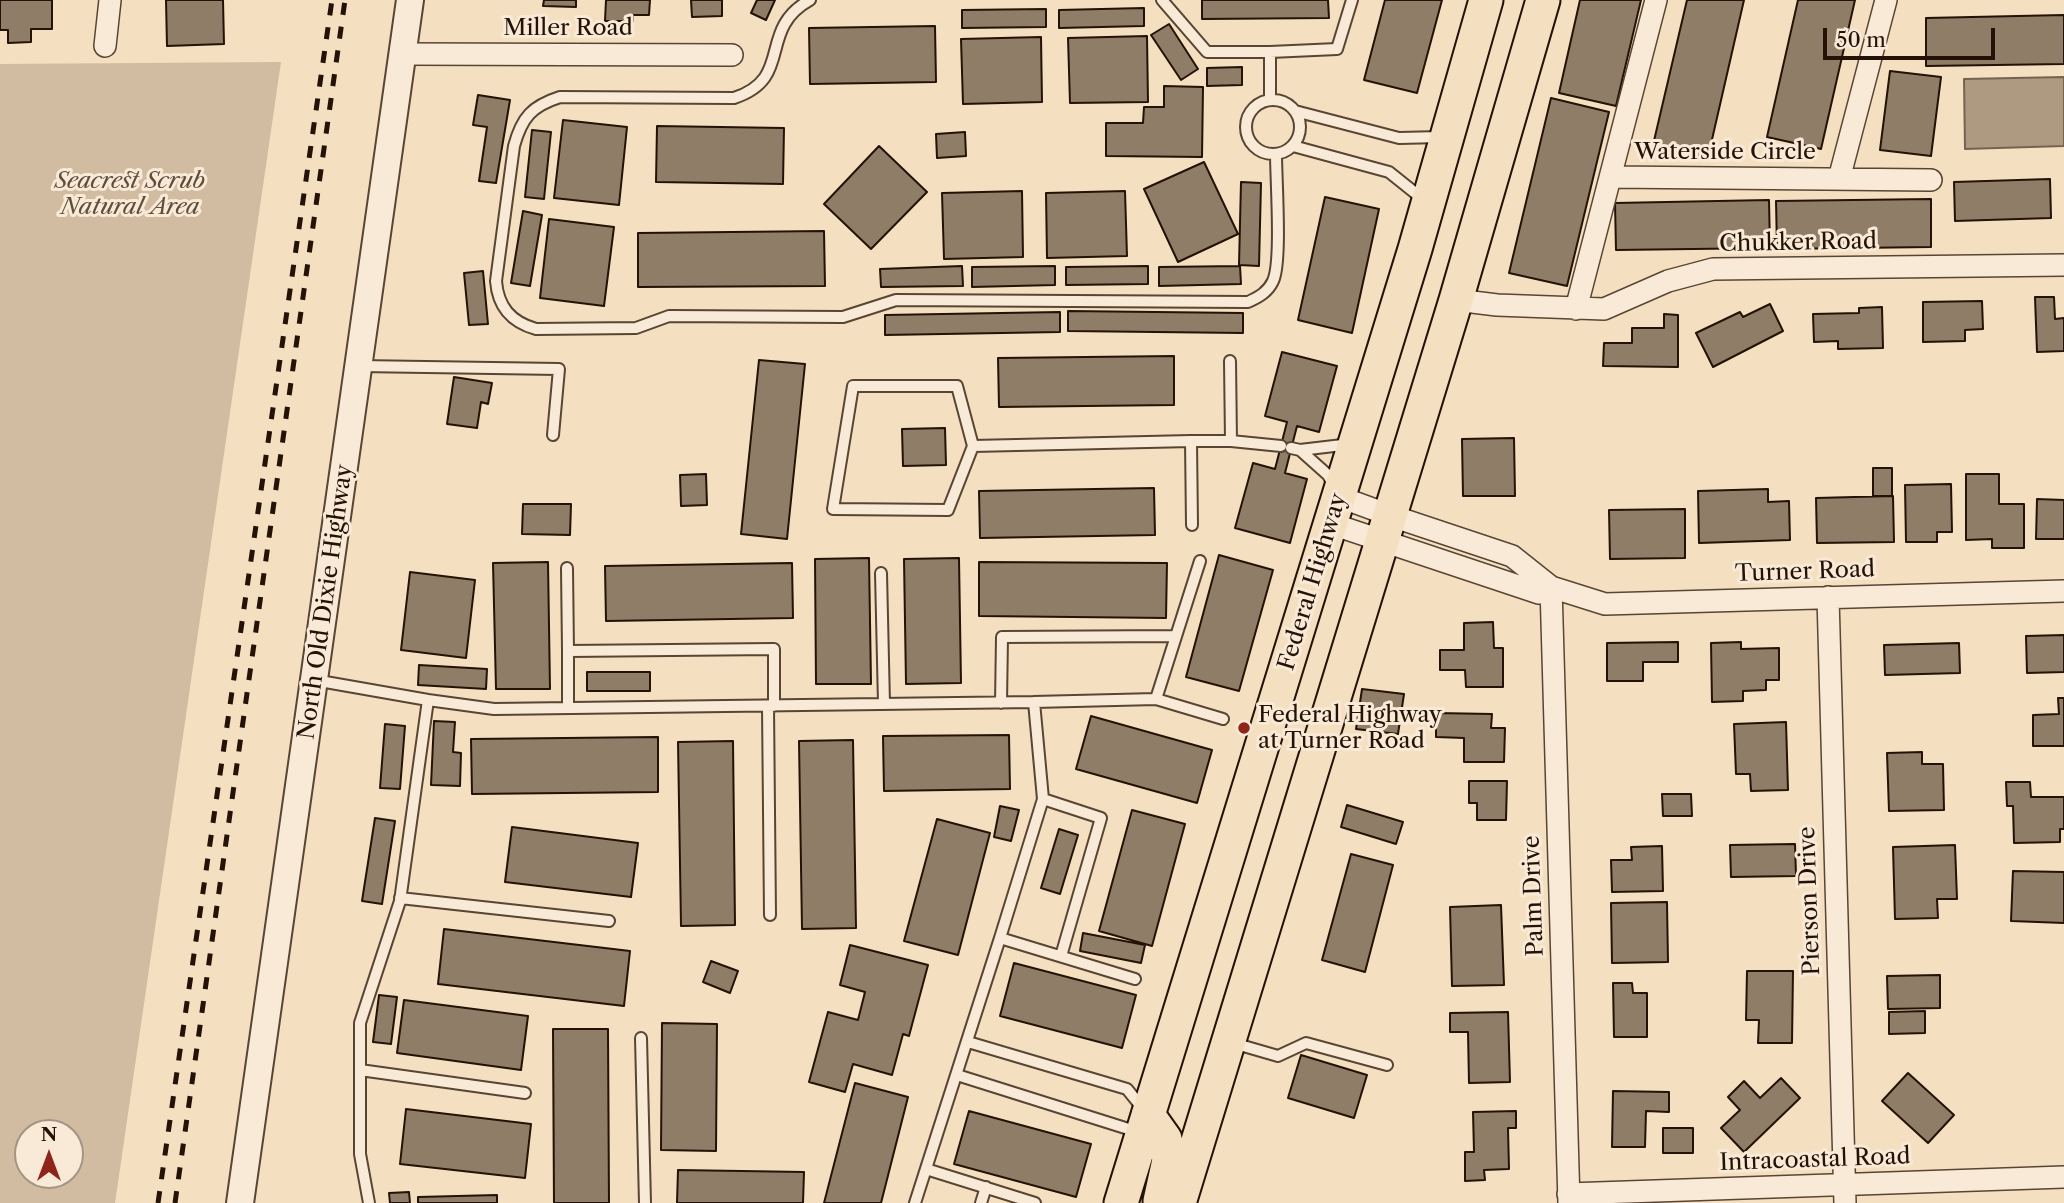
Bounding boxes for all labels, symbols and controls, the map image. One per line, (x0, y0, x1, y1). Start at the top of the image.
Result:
street label: Miller Road (503, 14, 633, 42)
scale bar (1826, 14, 1997, 58)
text: 50 m (1836, 27, 1886, 52)
street label: Waterside Circle (1634, 138, 1816, 166)
park label: Seacrest Scrub Natural Area (55, 167, 205, 221)
street label: Chukker Road (1719, 228, 1877, 258)
street label: North Old Dixie Highway (293, 463, 359, 741)
street label: Federal Highway (1273, 490, 1353, 674)
street label: Turner Road (1734, 556, 1876, 588)
place label: Federal Highway at Turner Road (1258, 701, 1442, 755)
marker: Federal Highway at Turner Road (1236, 720, 1252, 736)
street label: Pierson Drive (1794, 826, 1826, 976)
street label: Palm Drive (1518, 835, 1550, 957)
north arrow (14, 1119, 84, 1189)
text: N (41, 1123, 57, 1146)
street label: Intracoastal Road (1719, 1143, 1911, 1177)

